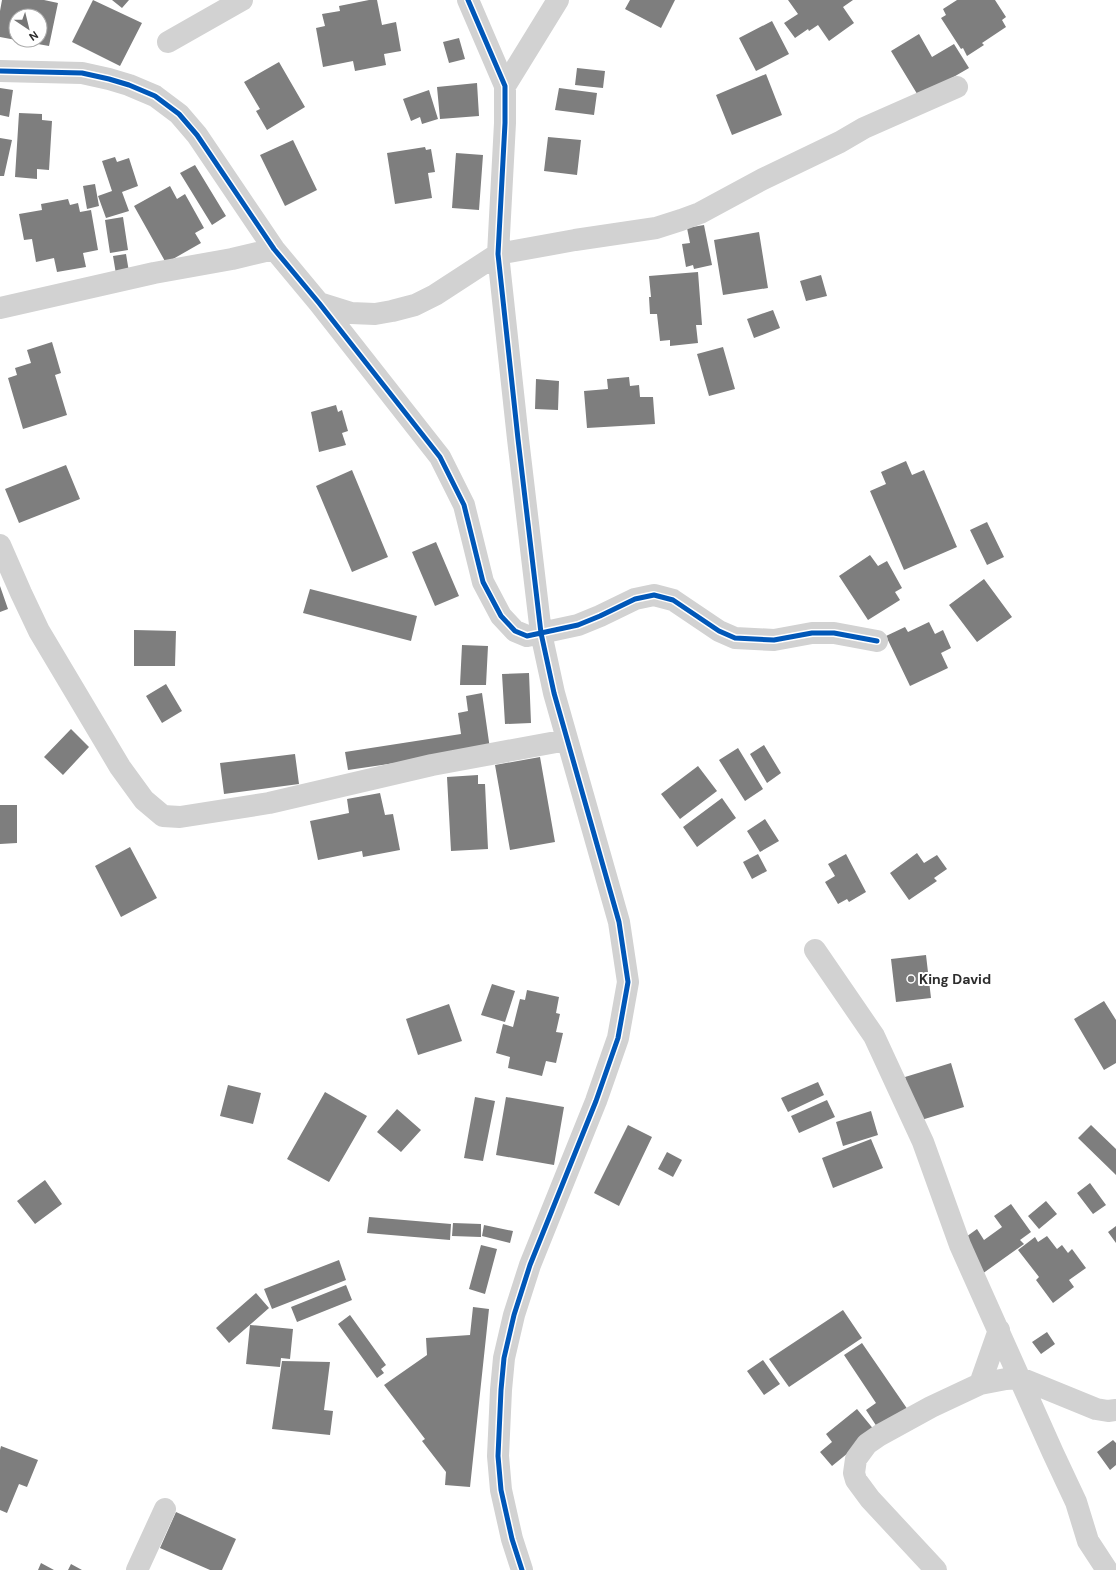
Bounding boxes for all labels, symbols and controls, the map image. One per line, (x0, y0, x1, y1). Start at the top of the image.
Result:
north arrow (8, 8, 48, 48)
text: N (26, 28, 41, 44)
place label: King David (919, 970, 991, 988)
marker: King David (906, 974, 916, 984)

